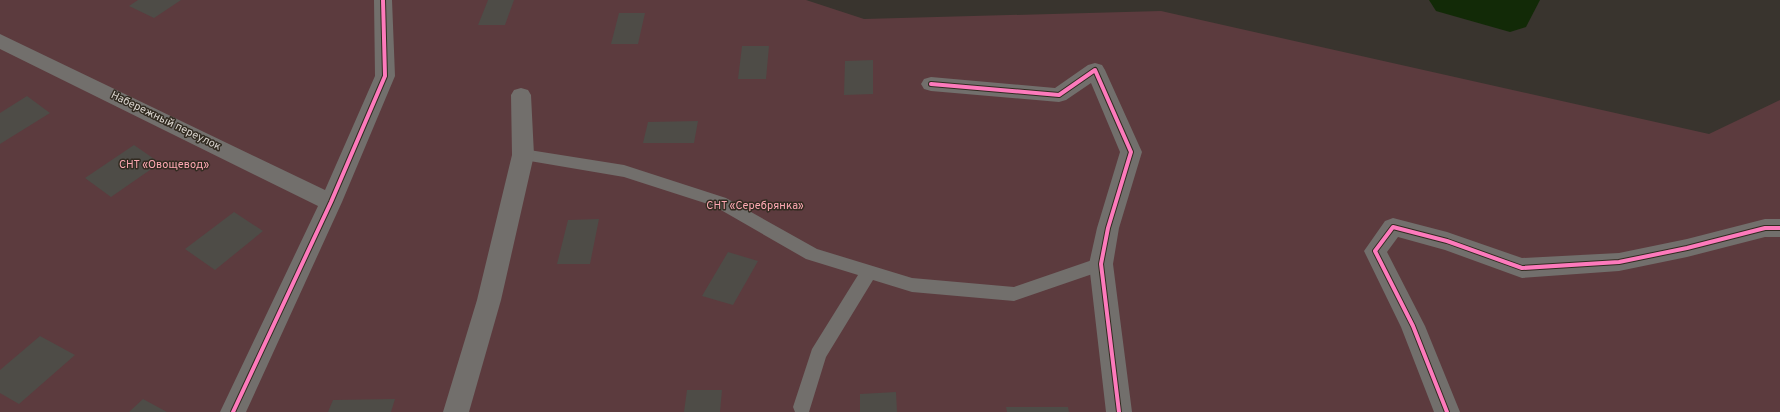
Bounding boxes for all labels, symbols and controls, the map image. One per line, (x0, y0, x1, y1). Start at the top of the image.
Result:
street label: Набережный переулок (109, 88, 223, 154)
park label: СНТ «Овощевод» (119, 158, 209, 172)
park label: СНТ «Серебрянка» (706, 199, 804, 213)

